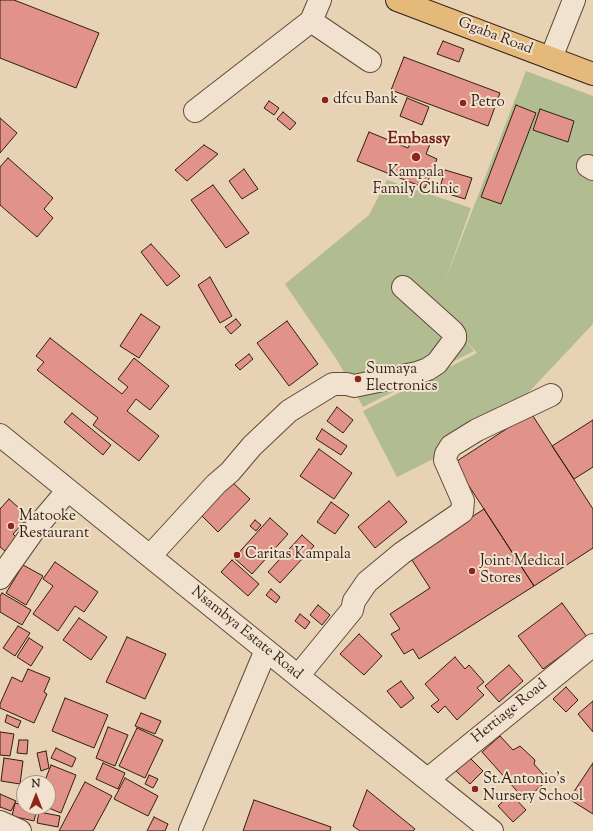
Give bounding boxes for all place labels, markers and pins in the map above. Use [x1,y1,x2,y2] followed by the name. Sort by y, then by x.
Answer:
[333,91,398,109] place label: dfcu Bank
[471,94,505,112] place label: Petro
[320,95,330,105] marker: dfcu Bank
[458,98,468,108] marker: Petro
[410,151,422,163] marker: Kampala Family Clinic
[373,164,459,199] place label: Kampala Family Clinic
[366,361,437,396] place label: Sumaya Electronics
[353,374,363,384] marker: Sumaya Electronics
[19,508,89,543] place label: Matooke Restaurant
[6,521,16,531] marker: Matooke Restaurant
[245,546,351,564] place label: Caritas Kampala
[232,550,242,560] marker: Caritas Kampala
[480,553,565,588] place label: Joint Medical Stores
[467,566,477,576] marker: Joint Medical Stores
[483,771,583,806] place label: St.Antonio's Nursery School
[470,784,480,794] marker: St.Antonio's Nursery School

